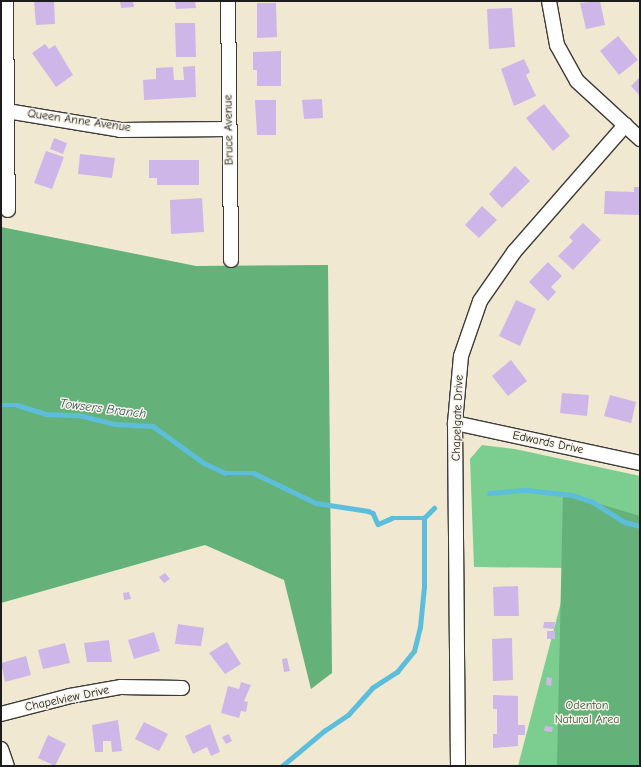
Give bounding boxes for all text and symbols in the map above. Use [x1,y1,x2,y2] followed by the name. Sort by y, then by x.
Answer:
[221,95,237,165] street label: Bruce Avenue
[26,107,132,135] street label: Queen Anne Avenue
[449,375,467,461] street label: Chapelgate Drive
[59,396,147,422] water label: Towsers Branch
[511,428,585,458] street label: Edwards Drive
[24,683,110,715] street label: Chapelview Drive
[555,699,619,727] park label: Odenton Natural Area

